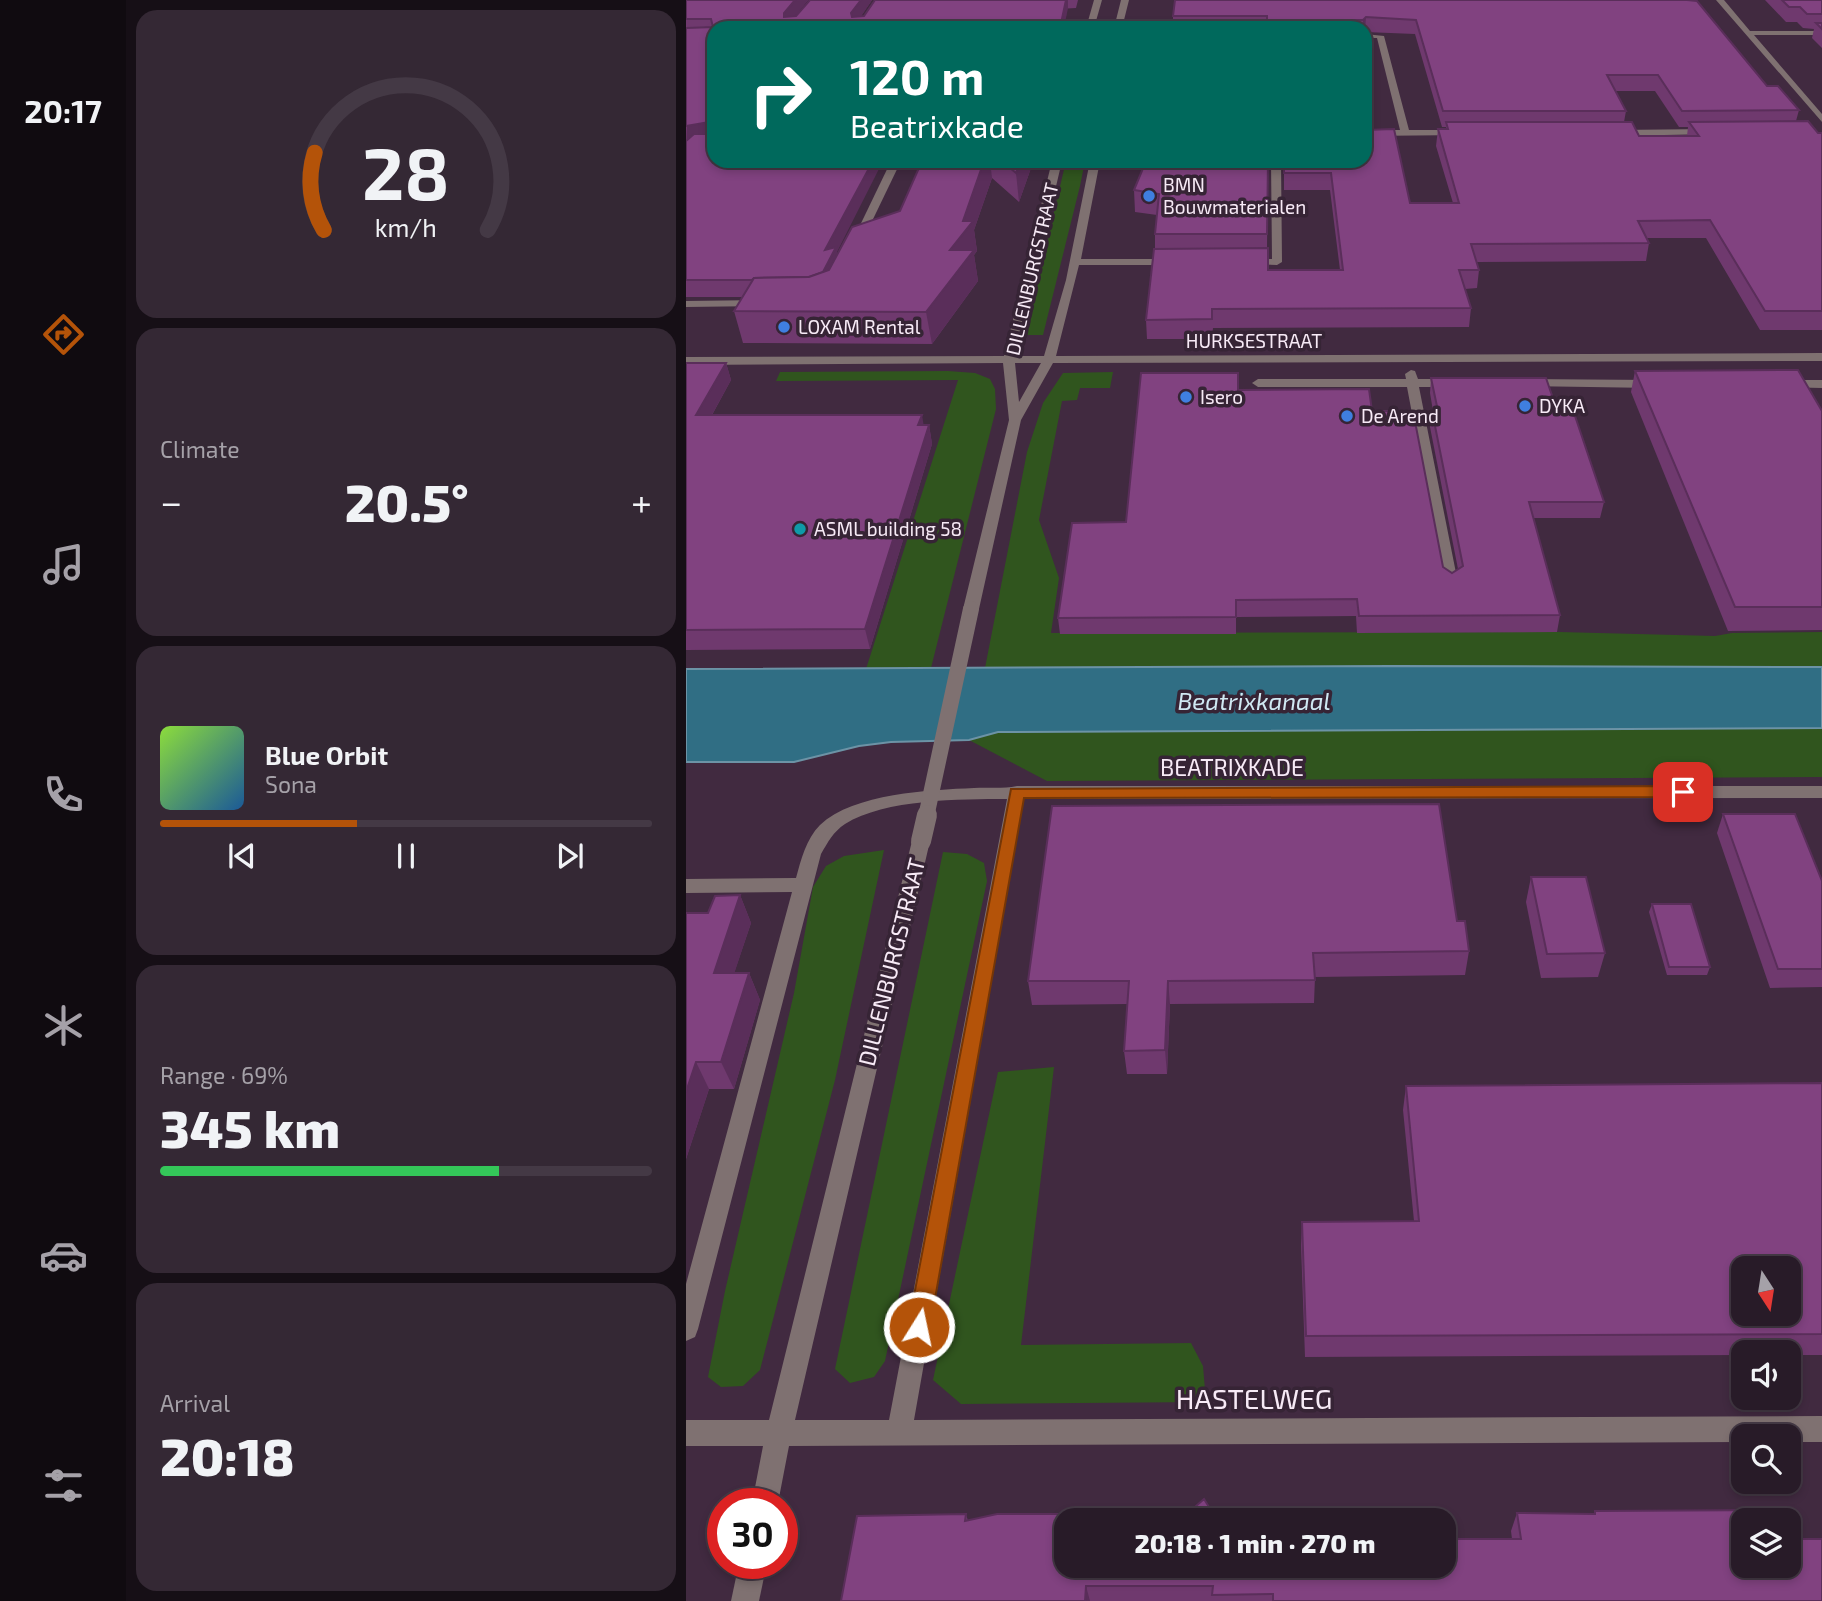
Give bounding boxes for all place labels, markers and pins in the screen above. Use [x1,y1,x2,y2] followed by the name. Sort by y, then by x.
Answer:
[1163,173,1306,218] place label: BMN Bouwmaterialen
[1141,188,1157,204] marker: BMN Bouwmaterialen
[798,315,921,338] place label: LOXAM Rental
[776,319,792,335] marker: LOXAM Rental
[1200,385,1243,408] place label: Isero
[1178,389,1194,405] marker: Isero
[1539,394,1585,417] place label: DYKA
[1517,398,1533,414] marker: DYKA
[1361,404,1439,427] place label: De Arend
[1339,408,1355,424] marker: De Arend
[814,517,962,540] place label: ASML building 58
[792,521,808,537] marker: ASML building 58
[1653,762,1713,822] pin

